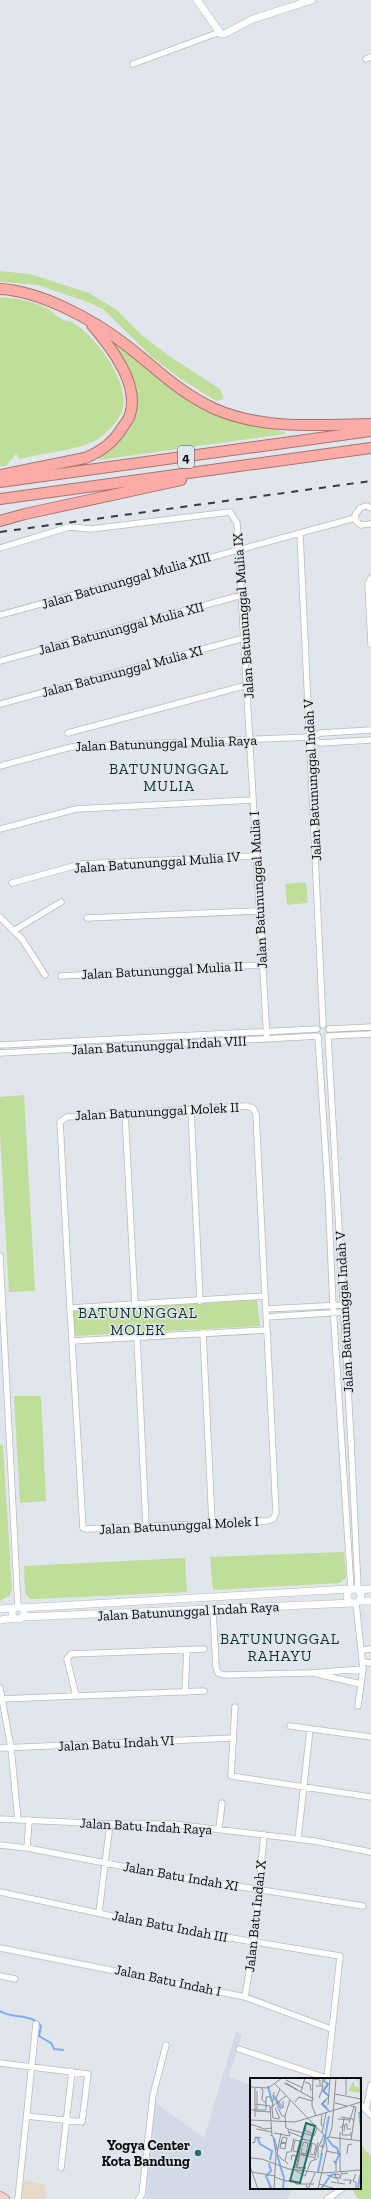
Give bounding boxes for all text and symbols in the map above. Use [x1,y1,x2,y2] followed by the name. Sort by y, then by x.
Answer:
[178,446,194,468] road number: 4
[229,532,258,700] street label: Jalan Batununggal Mulia IX
[40,548,213,613] street label: Jalan Batununggal Mulia XIII
[36,598,206,659] street label: Jalan Batununggal Mulia XII
[40,642,205,701] street label: Jalan Batununggal Mulia XI
[300,698,325,861] street label: Jalan Batununggal Indah V
[75,732,258,755] street label: Jalan Batununggal Mulia Raya
[109,760,229,795] district label: BATUNUNGGAL MULIA
[246,811,271,969] street label: Jalan Batununggal Mulia I
[73,848,242,877] street label: Jalan Batununggal Mulia IV
[81,958,243,983] street label: Jalan Batununggal Mulia II
[71,1032,247,1059] street label: Jalan Batununggal Indah VIII
[74,1099,240,1124] street label: Jalan Batununggal Molek II
[332,1230,357,1393] street label: Jalan Batununggal Indah V
[78,1304,198,1339] district label: BATUNUNGGAL MOLEK
[99,1513,259,1538] street label: Jalan Batununggal Molek I
[96,1598,280,1625] street label: Jalan Batununggal Indah Raya
[220,1630,340,1665] district label: BATUNUNGGAL RAHAYU
[57,1732,175,1755] street label: Jalan Batu Indah VI
[79,1815,213,1838] street label: Jalan Batu Indah Raya
[122,1858,240,1895] street label: Jalan Batu Indah XI
[241,1859,270,1973] street label: Jalan Batu Indah X
[111,1907,229,1946] street label: Jalan Batu Indah III
[113,1961,223,2000] street label: Jalan Batu Indah I
[250,2078,361,2189] inset map
[102,2137,190,2170] place label: Yogya Center Kota Bandung
[193,2148,203,2158] marker: Yogya Center Kota Bandung

